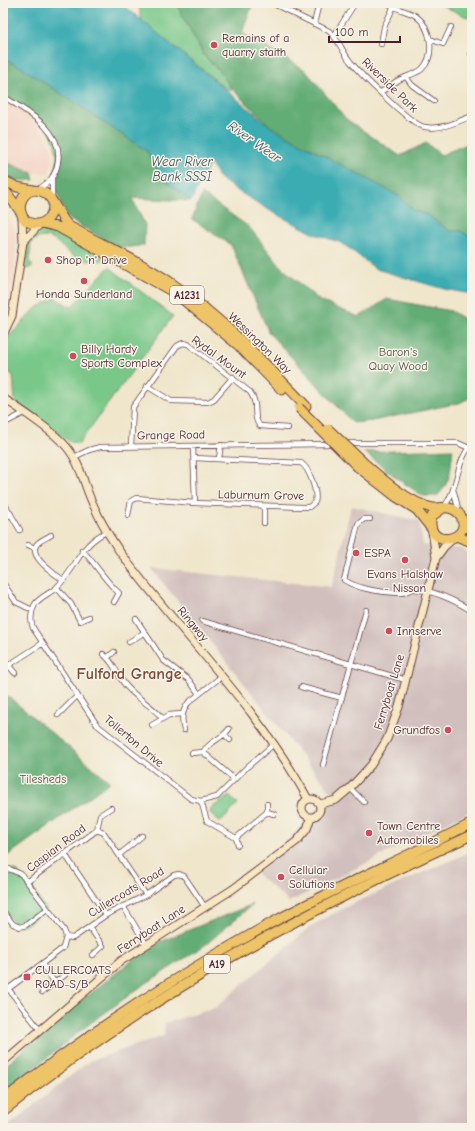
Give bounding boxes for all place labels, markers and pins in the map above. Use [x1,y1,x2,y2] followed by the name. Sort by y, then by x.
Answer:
[222,31,289,59] place label: Remains of a quarry staith
[209,40,219,50] marker: Remains of a quarry staith
[56,253,127,267] place label: Shop 'n' Drive
[43,255,53,265] marker: Shop 'n' Drive
[79,276,89,286] marker: Honda Sunderland
[36,287,132,301] place label: Honda Sunderland
[81,342,162,370] place label: Billy Hardy Sports Complex
[68,351,78,361] marker: Billy Hardy Sports Complex
[364,546,391,560] place label: ESPA
[351,548,361,558] marker: ESPA
[400,555,410,565] marker: Evans Halshaw - Nissan
[367,567,444,595] place label: Evans Halshaw - Nissan
[397,624,442,638] place label: Innserve
[384,626,394,636] marker: Innserve
[393,723,440,737] place label: Grundfos
[443,725,453,735] marker: Grundfos
[377,819,440,847] place label: Town Centre Automobiles
[364,828,374,838] marker: Town Centre Automobiles
[289,863,335,891] place label: Cellular Solutions
[276,872,286,882] marker: Cellular Solutions
[35,963,111,991] place label: CULLERCOATS ROAD-S/B
[22,972,32,982] marker: CULLERCOATS ROAD-S/B

